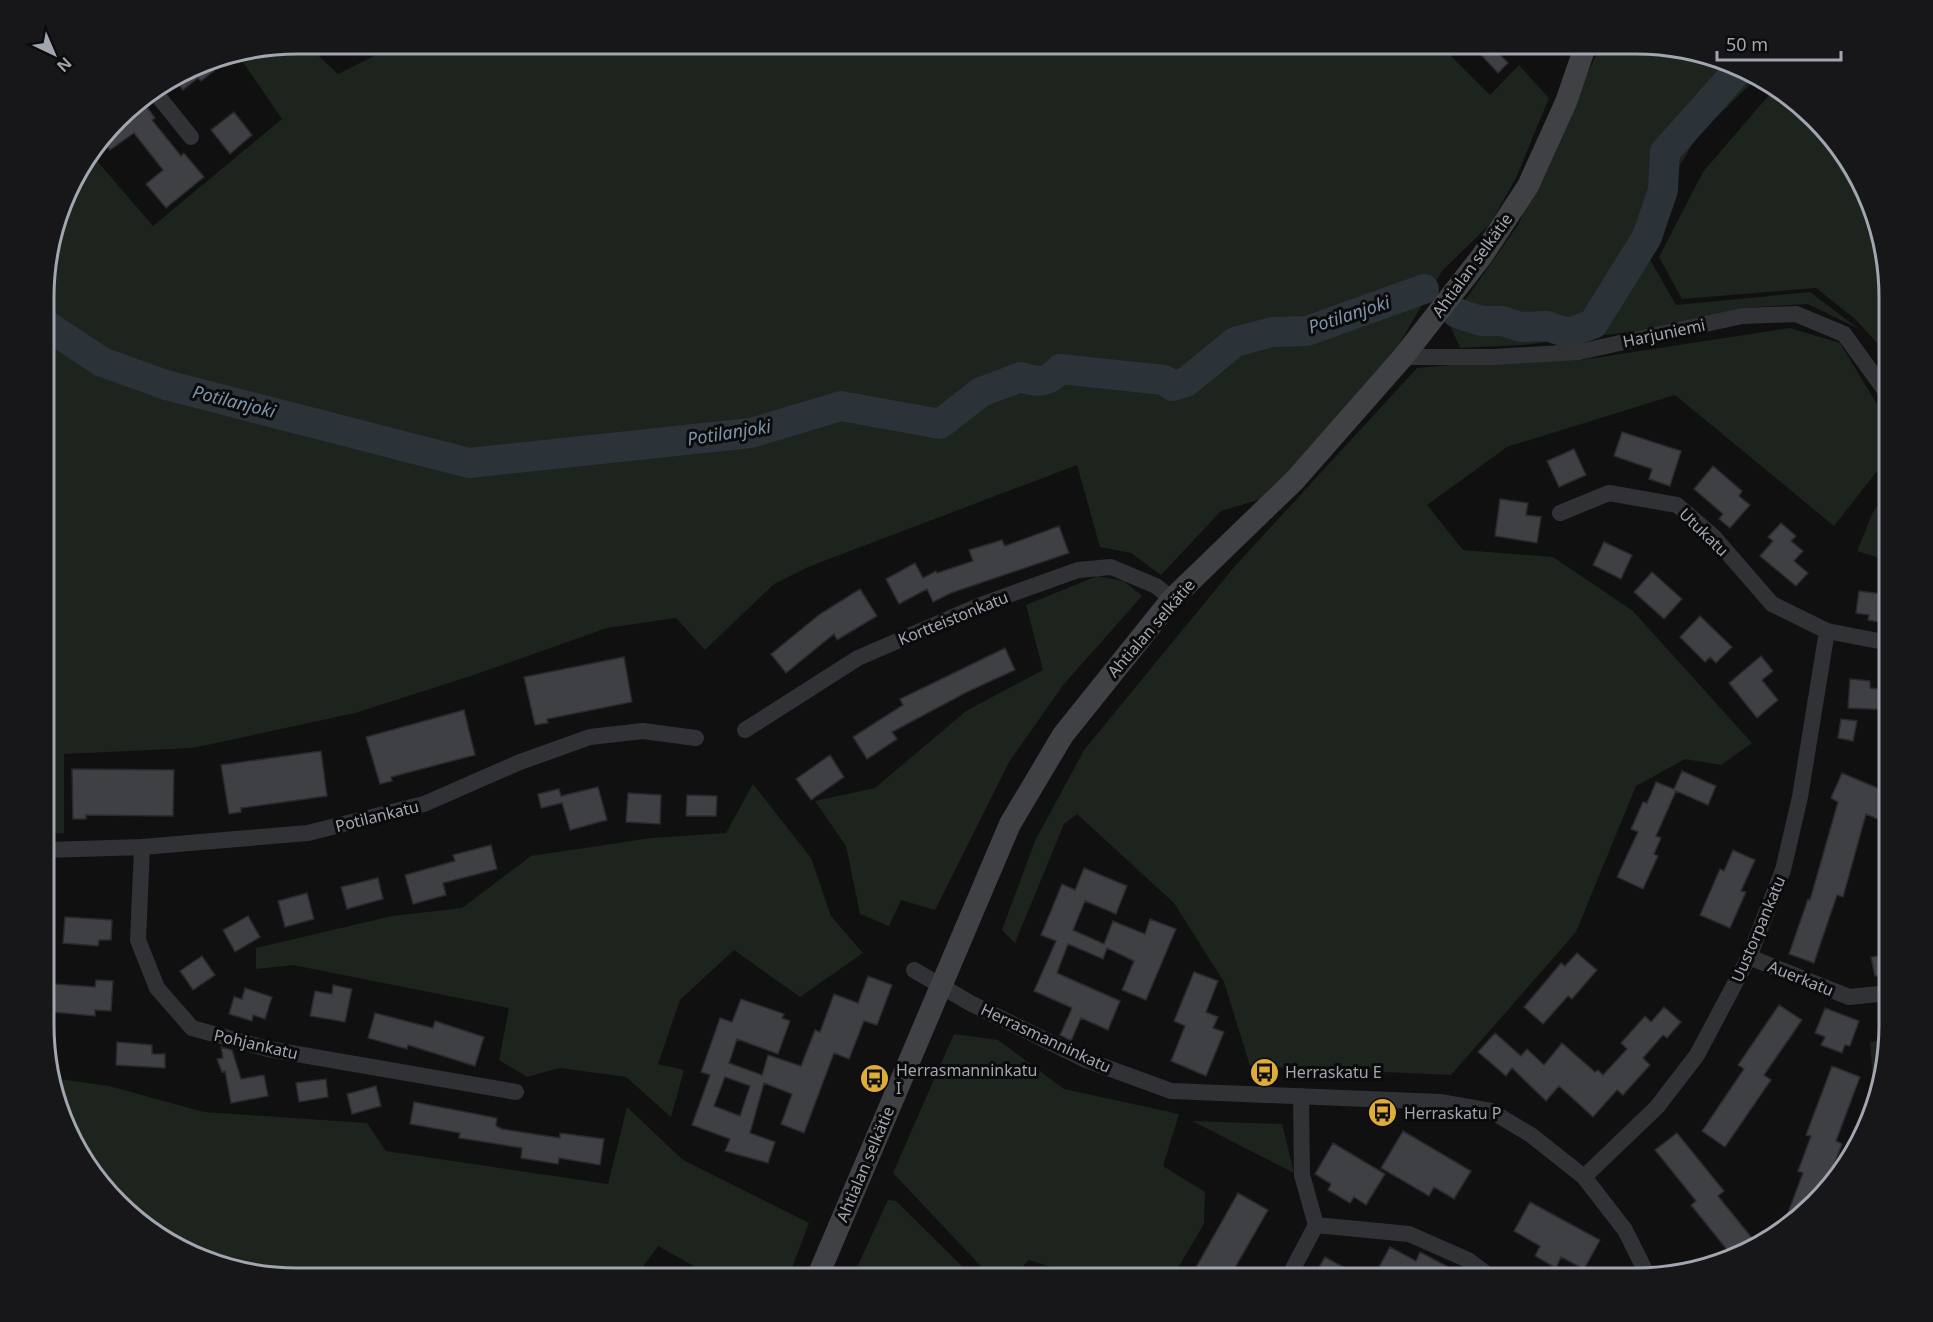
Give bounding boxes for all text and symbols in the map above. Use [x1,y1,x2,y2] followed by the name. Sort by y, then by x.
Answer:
[24,24,84,84] north arrow
[1717,24,1842,62] scale bar
[1726,32,1768,56] text: 50 m
[52,52,77,77] text: N
[1427,209,1517,321] street label: Ahtialan selkätie
[1305,289,1393,339] water label: Potilanjoki
[1621,314,1707,352] street label: Harjuniemi
[190,379,279,423] water label: Potilanjoki
[685,413,773,450] water label: Potilanjoki
[1675,503,1733,561] street label: Utukatu
[1102,574,1200,682] street label: Ahtialan selkätie
[895,586,1011,650] street label: Kortteistonkatu
[333,795,421,837] street label: Potilankatu
[1726,873,1790,985] street label: Uustorpankatu
[1765,955,1837,1001] street label: Auerkatu
[977,998,1115,1078] street label: Herrasmanninkatu
[212,1024,300,1064] street label: Pohjankatu
[1248,1056,1280,1088] bus stop icon: Herraskatu E
[896,1059,1037,1099] place label: Herrasmanninkatu I
[1285,1061,1382,1083] place label: Herraskatu E
[859,1063,891,1095] bus stop icon: Herrasmanninkatu I
[1367,1097,1399,1129] bus stop icon: Herraskatu P
[1404,1102,1501,1124] place label: Herraskatu P
[831,1103,899,1225] street label: Ahtialan selkätie

